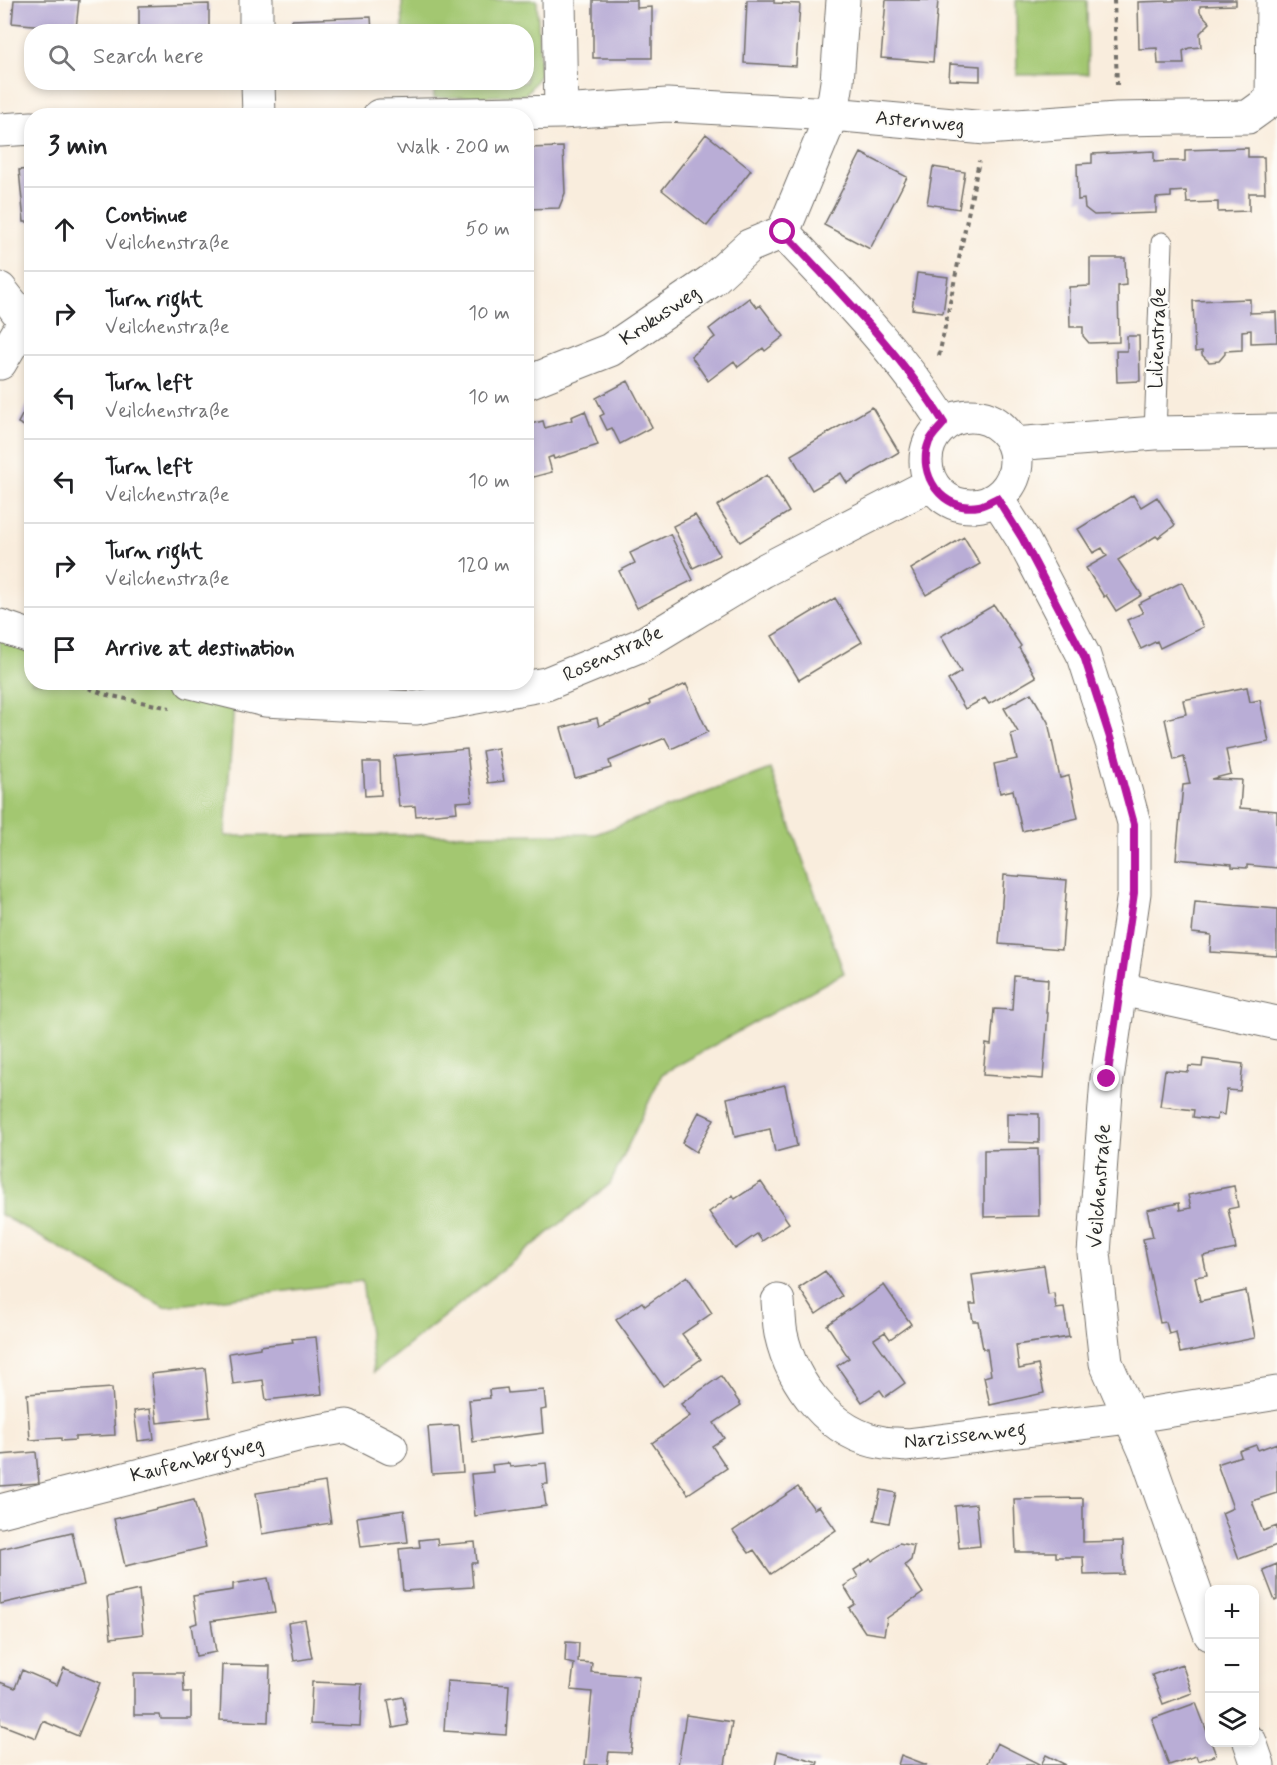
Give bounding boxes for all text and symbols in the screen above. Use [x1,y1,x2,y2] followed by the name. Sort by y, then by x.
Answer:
[24,24,534,90] search box
[45,41,78,74] icon: search
[93,43,204,71] text: Search here
[874,105,966,139] street label: Asternweg
[48,130,108,164] text: 3 min
[397,134,510,161] text: Walk · 200 m
[105,202,187,230] text: Continue
[48,213,81,246] icon: ahead
[465,216,510,243] text: 50 m
[769,218,795,244] route start
[105,230,230,257] text: Veilchenstraße
[615,279,705,353] street label: Krokusweg
[105,286,203,314] text: Turn right
[1143,287,1173,389] street label: Lilienstraße
[48,297,81,330] icon: right
[468,300,510,327] text: 10 m
[105,314,230,341] text: Veilchenstraße
[105,370,193,398] text: Turn left
[48,381,81,414] icon: left
[468,384,510,411] text: 10 m
[105,398,230,425] text: Veilchenstraße
[105,454,193,482] text: Turn left
[48,465,81,498] icon: left
[468,468,510,495] text: 10 m
[105,482,230,509] text: Veilchenstraße
[105,538,203,566] text: Turn right
[48,549,81,582] icon: right
[457,552,510,579] text: 120 m
[105,566,230,593] text: Veilchenstraße
[559,619,667,689] street label: Rosenstraße
[48,633,81,666] icon: arrive
[105,635,295,663] text: Arrive at destination
[1093,1065,1119,1091] route end
[1082,1123,1118,1249] street label: Veilchenstraße
[903,1416,1028,1458] street label: Narzissenweg
[128,1430,267,1492] street label: Kaufenbergweg
[1205,1585,1259,1747] map controls
[1205,1585,1259,1639] button: +
[1205,1639,1259,1693] button: −
[1205,1693,1259,1747] button: layers

